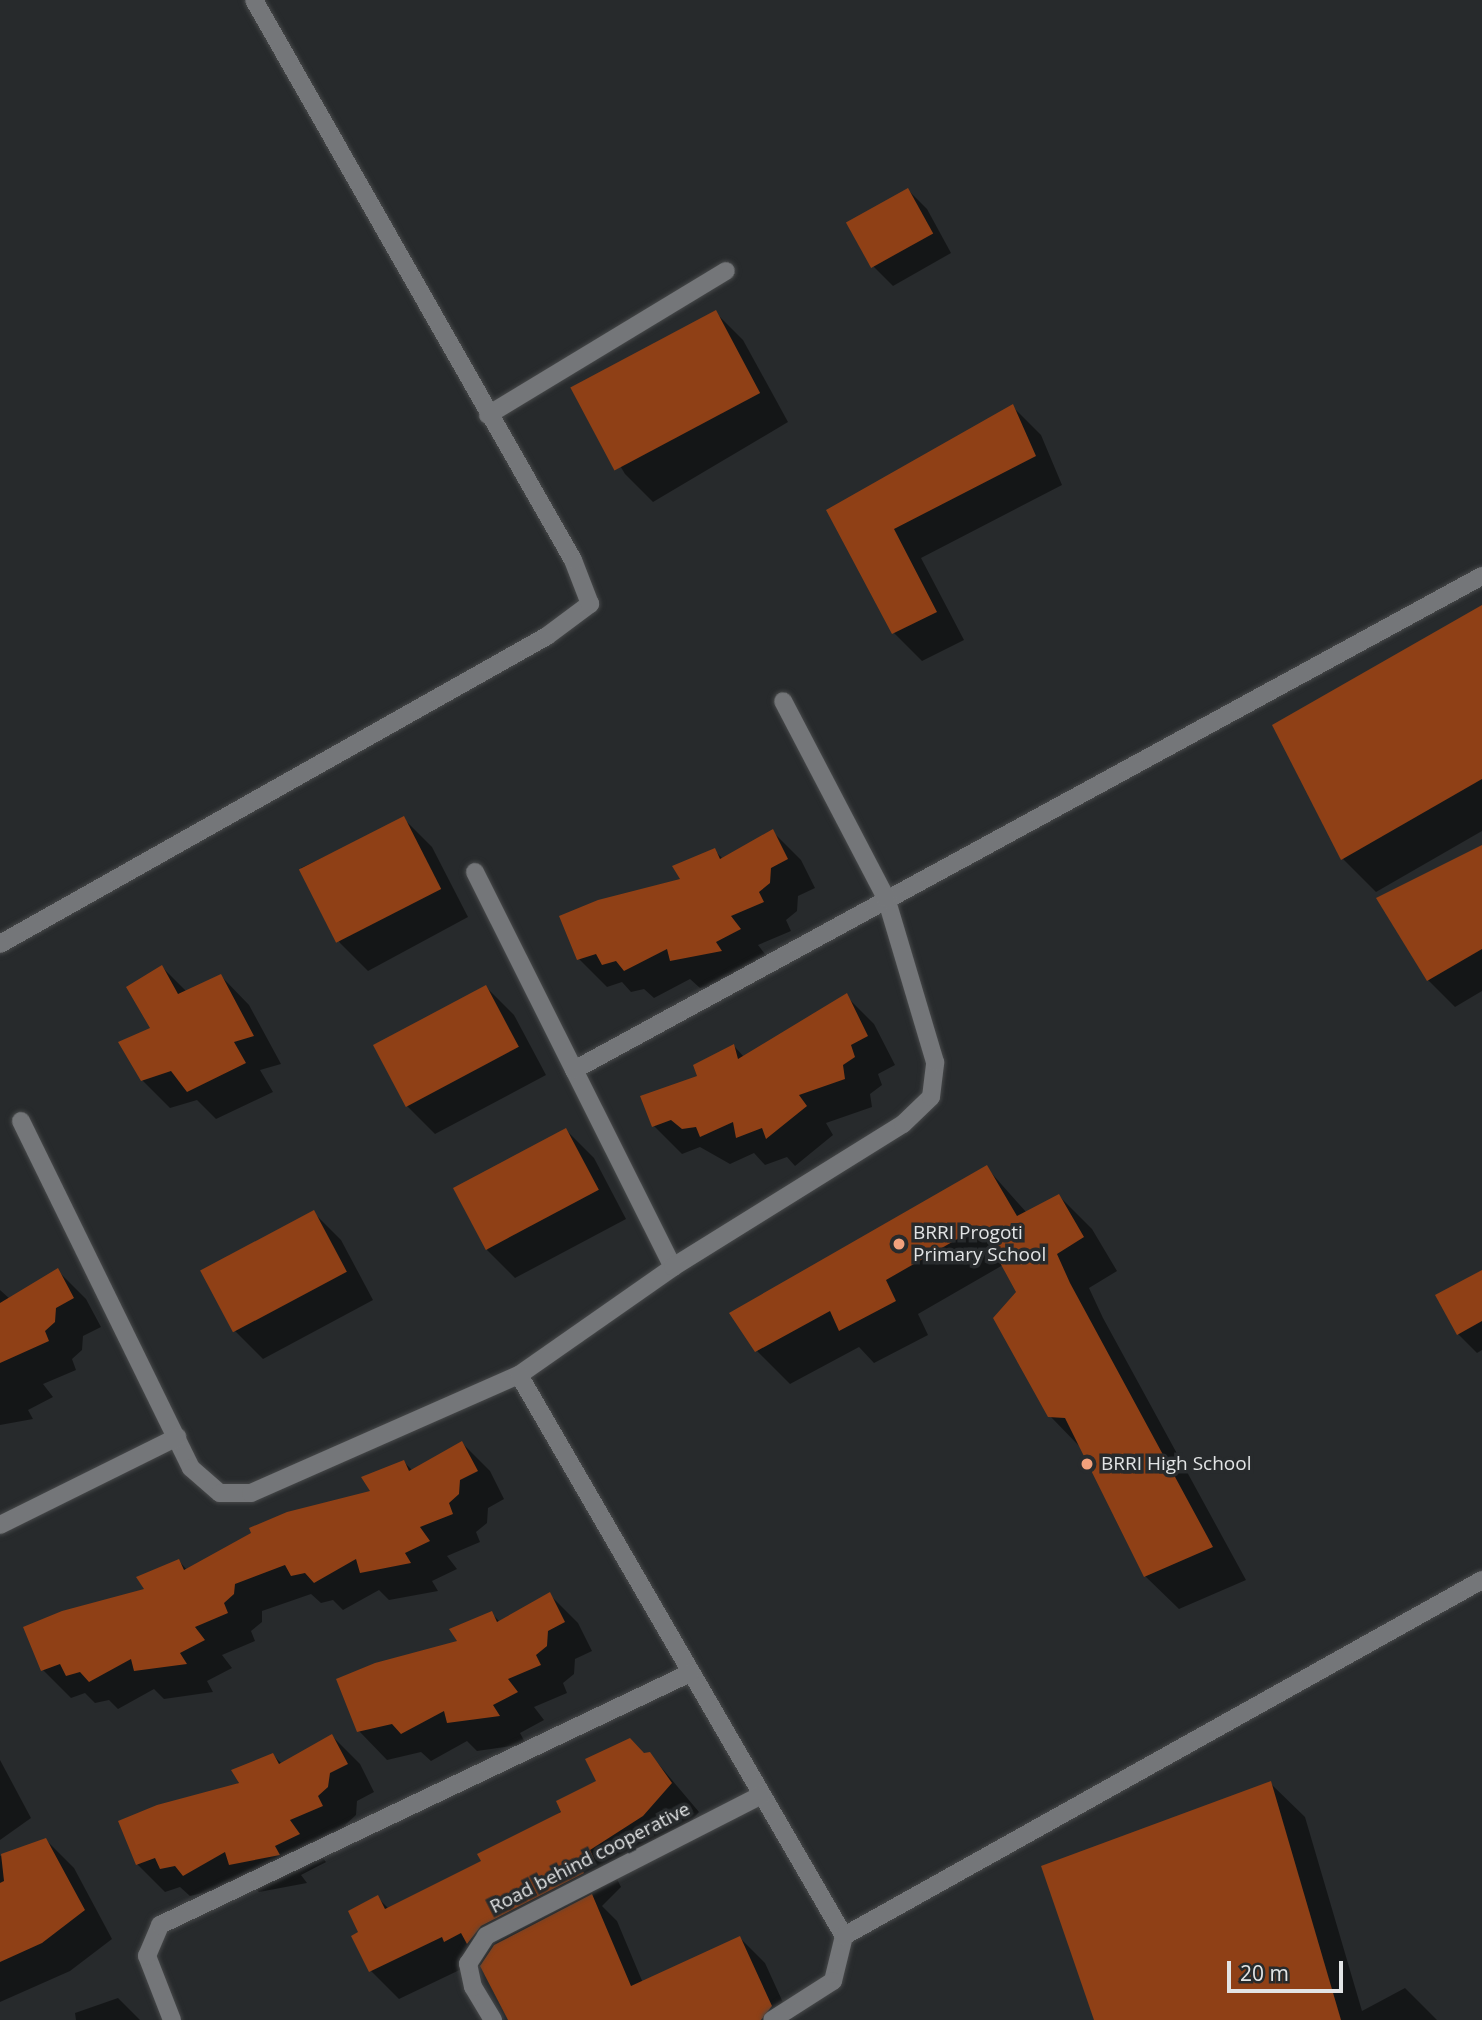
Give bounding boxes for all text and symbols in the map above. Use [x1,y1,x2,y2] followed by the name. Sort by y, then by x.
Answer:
[913,1222,1046,1266] place label: BRRI Progoti Primary School
[891,1236,907,1252] marker: BRRI Progoti Primary School
[1101,1453,1252,1475] place label: BRRI High School
[1079,1456,1095,1472] marker: BRRI High School
[486,1798,694,1918] street label: Road behind cooperative
[1230,1946,1346,1990] scale bar
[1240,1959,1289,1987] text: 20 m

